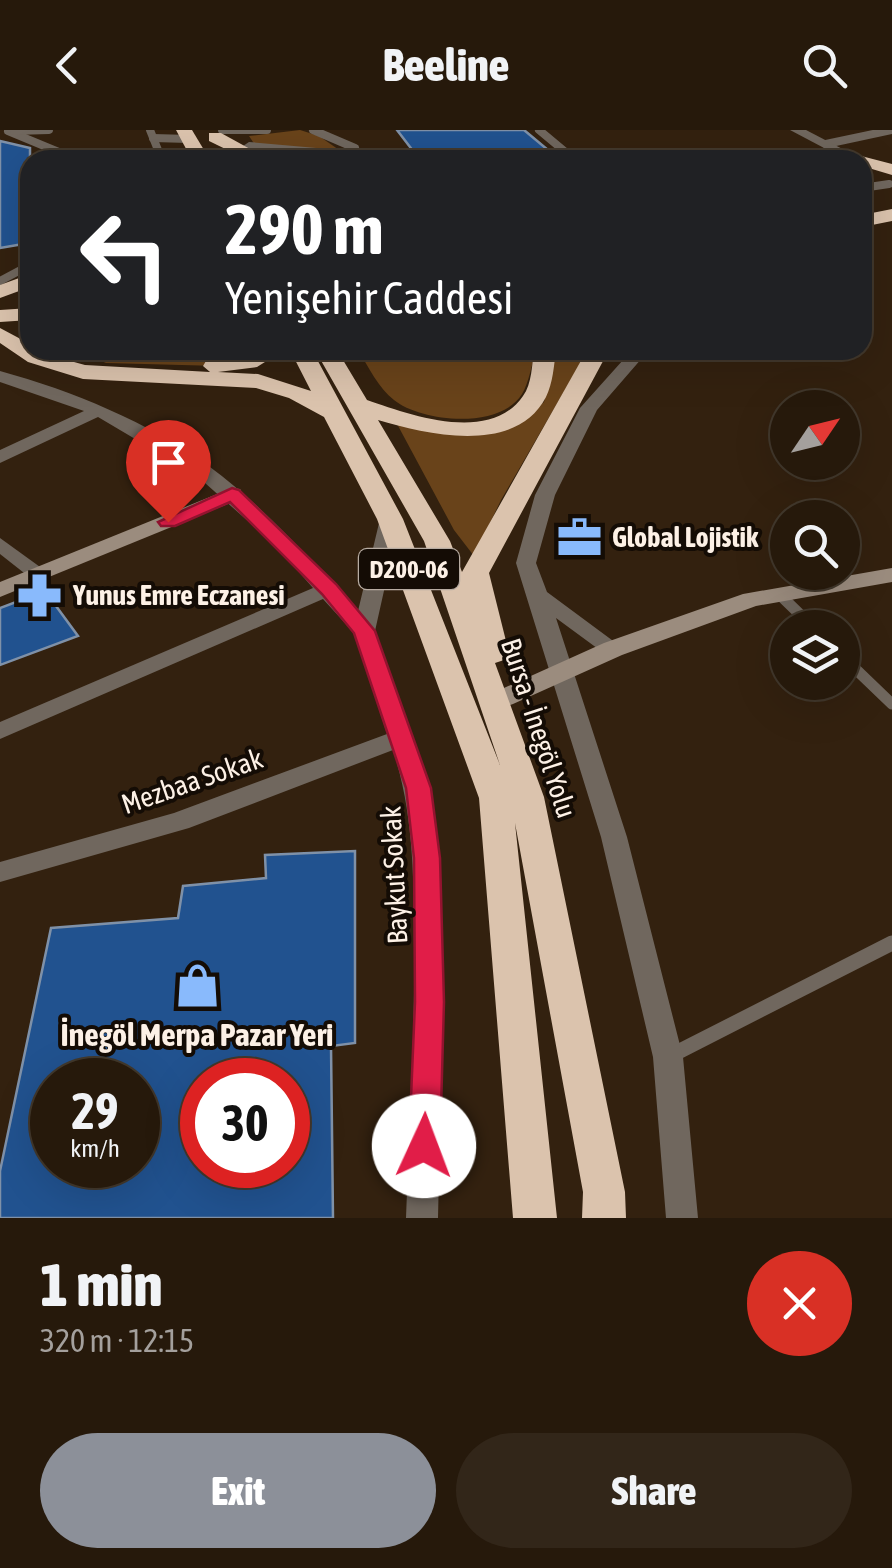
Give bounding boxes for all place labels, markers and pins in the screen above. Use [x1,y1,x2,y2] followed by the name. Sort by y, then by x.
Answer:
[126,420,211,523] pin
[555,513,603,561] office icon: Global Lojistik
[612,521,759,553] place label: Global Lojistik
[16,571,64,619] pharmacy icon: Yunus Emre Eczanesi
[72,579,285,611] place label: Yunus Emre Eczanesi
[173,962,221,1010] shop icon: İnegöl Merpa Pazar Yeri
[61,1016,333,1053] place label: İnegöl Merpa Pazar Yeri

